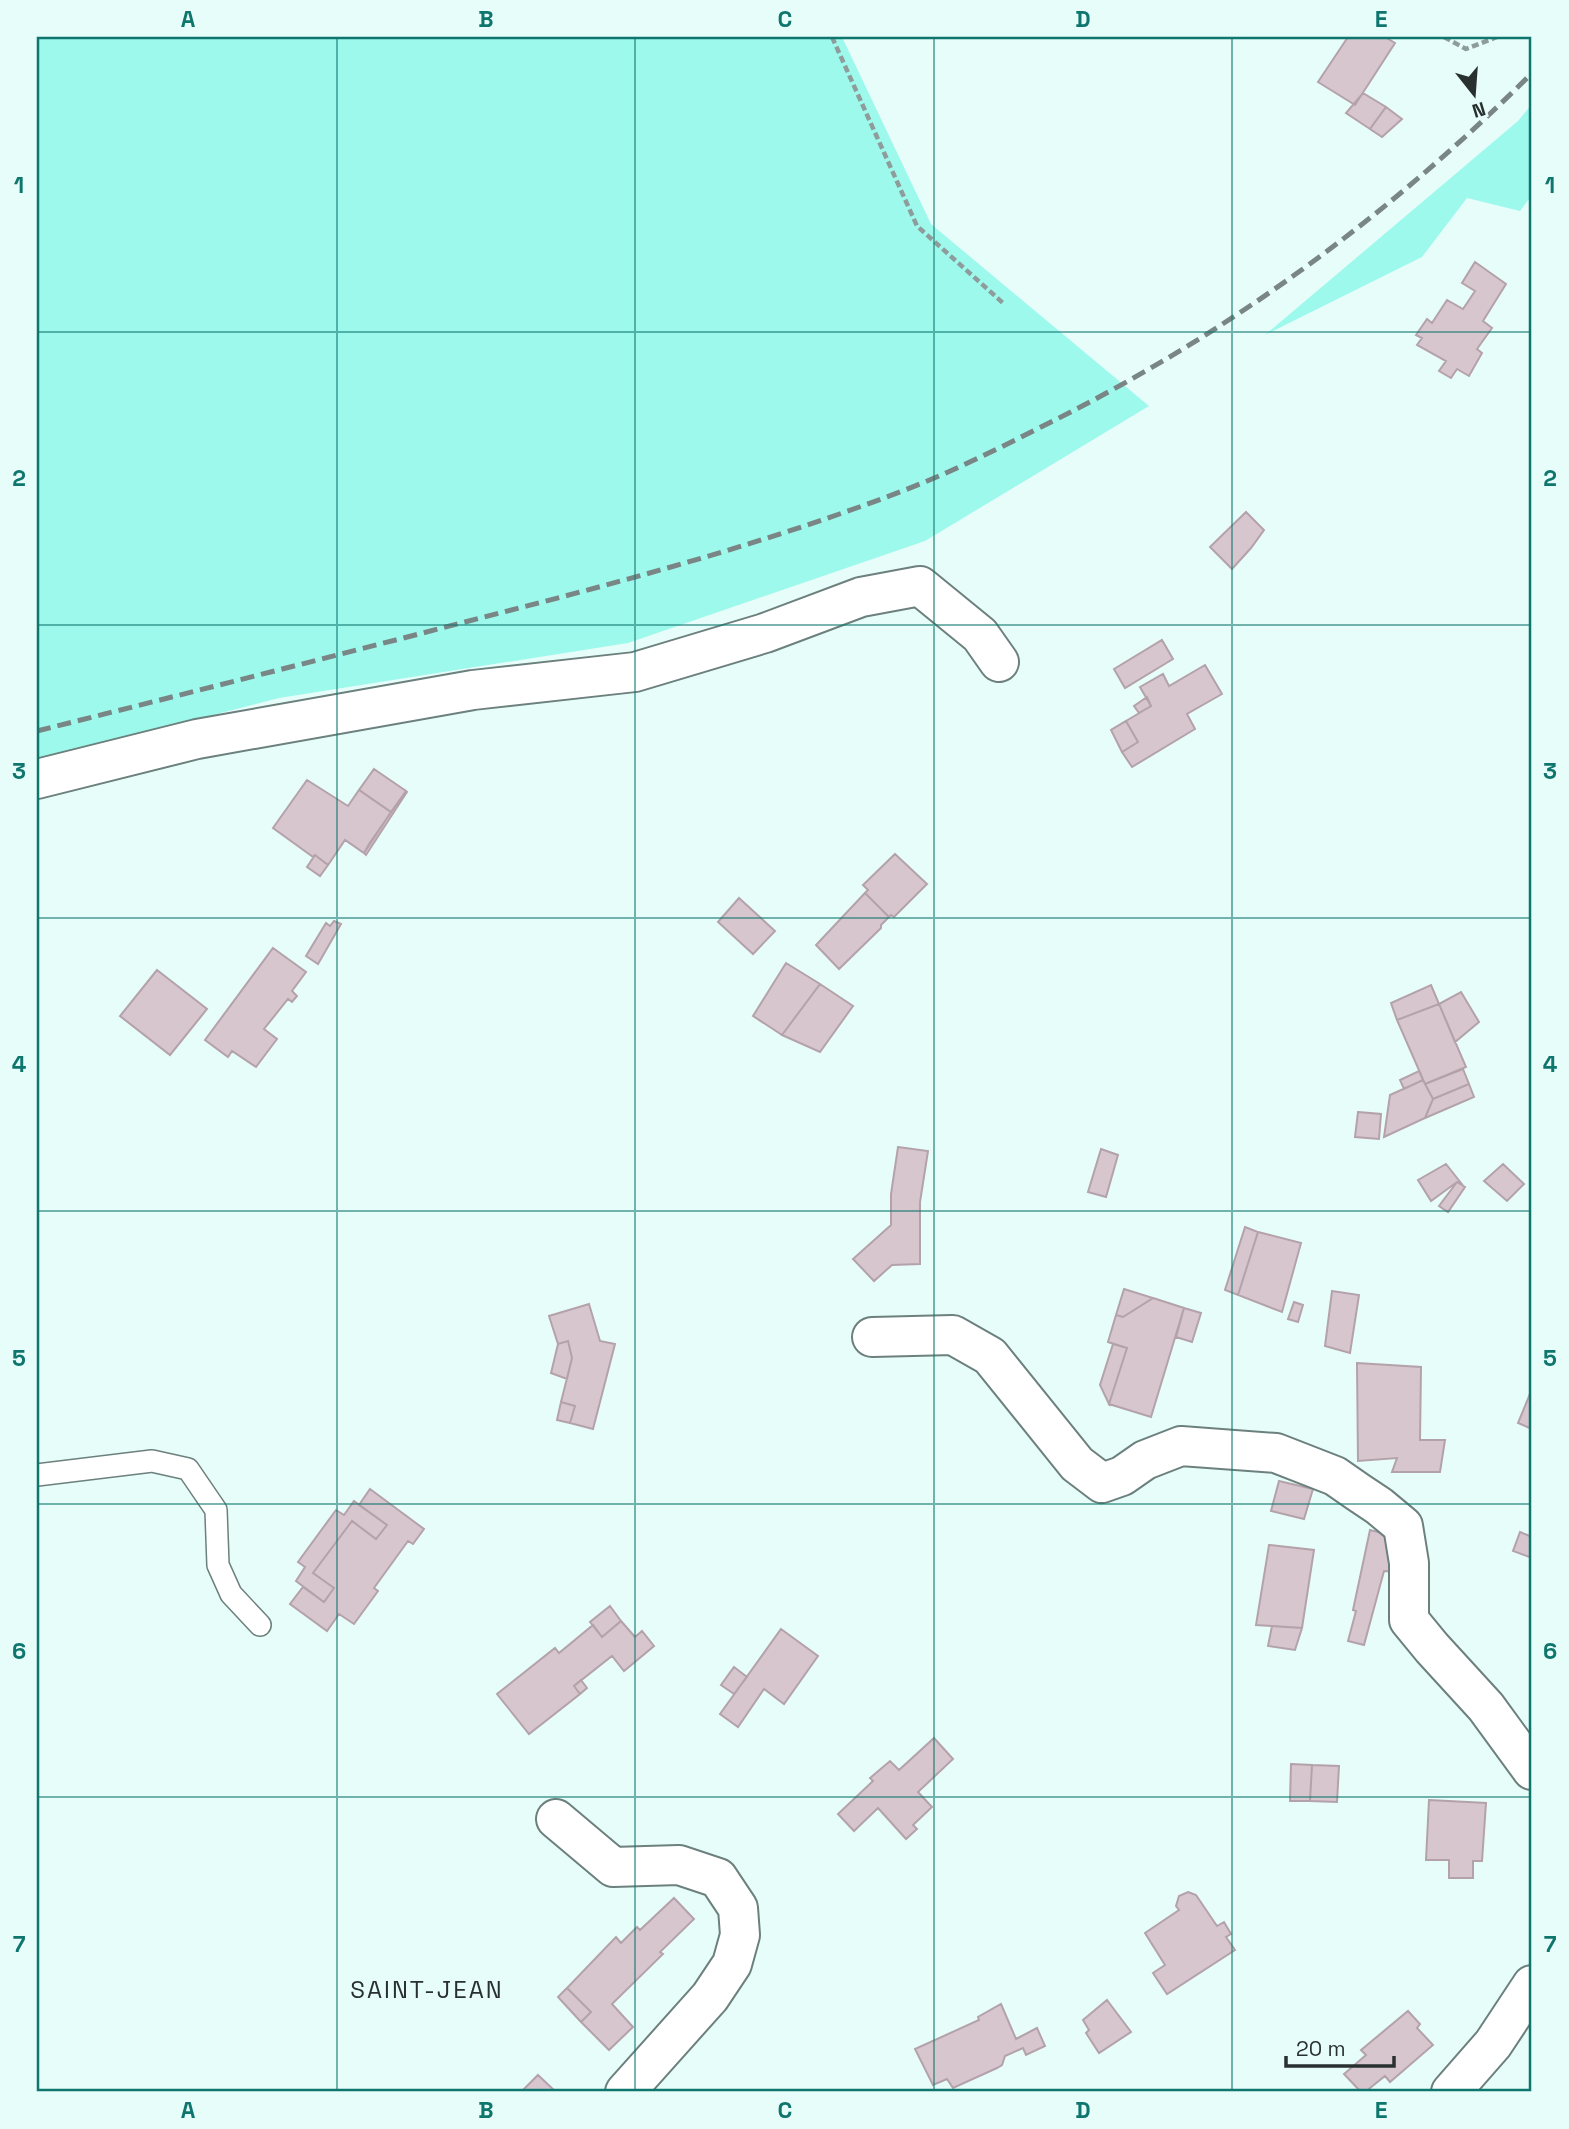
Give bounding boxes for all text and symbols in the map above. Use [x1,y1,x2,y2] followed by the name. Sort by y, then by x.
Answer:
[181,4,196,34] text: A
[478,4,494,34] text: B
[778,4,792,34] text: C
[1075,4,1091,34] text: D
[1375,4,1387,34] text: E
[1440,60,1510,130] north arrow
[1469,96,1489,124] text: N
[14,170,24,200] text: 1
[1545,170,1555,200] text: 1
[12,463,26,493] text: 2
[1543,463,1557,493] text: 2
[12,756,26,786] text: 3
[1543,756,1557,786] text: 3
[12,1049,27,1079] text: 4
[1543,1049,1558,1079] text: 4
[12,1343,26,1373] text: 5
[1543,1343,1557,1373] text: 5
[12,1636,26,1666] text: 6
[1543,1636,1557,1666] text: 6
[13,1929,26,1959] text: 7
[1544,1929,1557,1959] text: 7
[350,1974,504,2005] district label: SAINT-JEAN
[1286,2024,1394,2068] scale bar
[1296,2035,1346,2062] text: 20 m
[181,2095,196,2125] text: A
[478,2095,494,2125] text: B
[778,2095,792,2125] text: C
[1075,2095,1091,2125] text: D
[1375,2095,1387,2125] text: E

